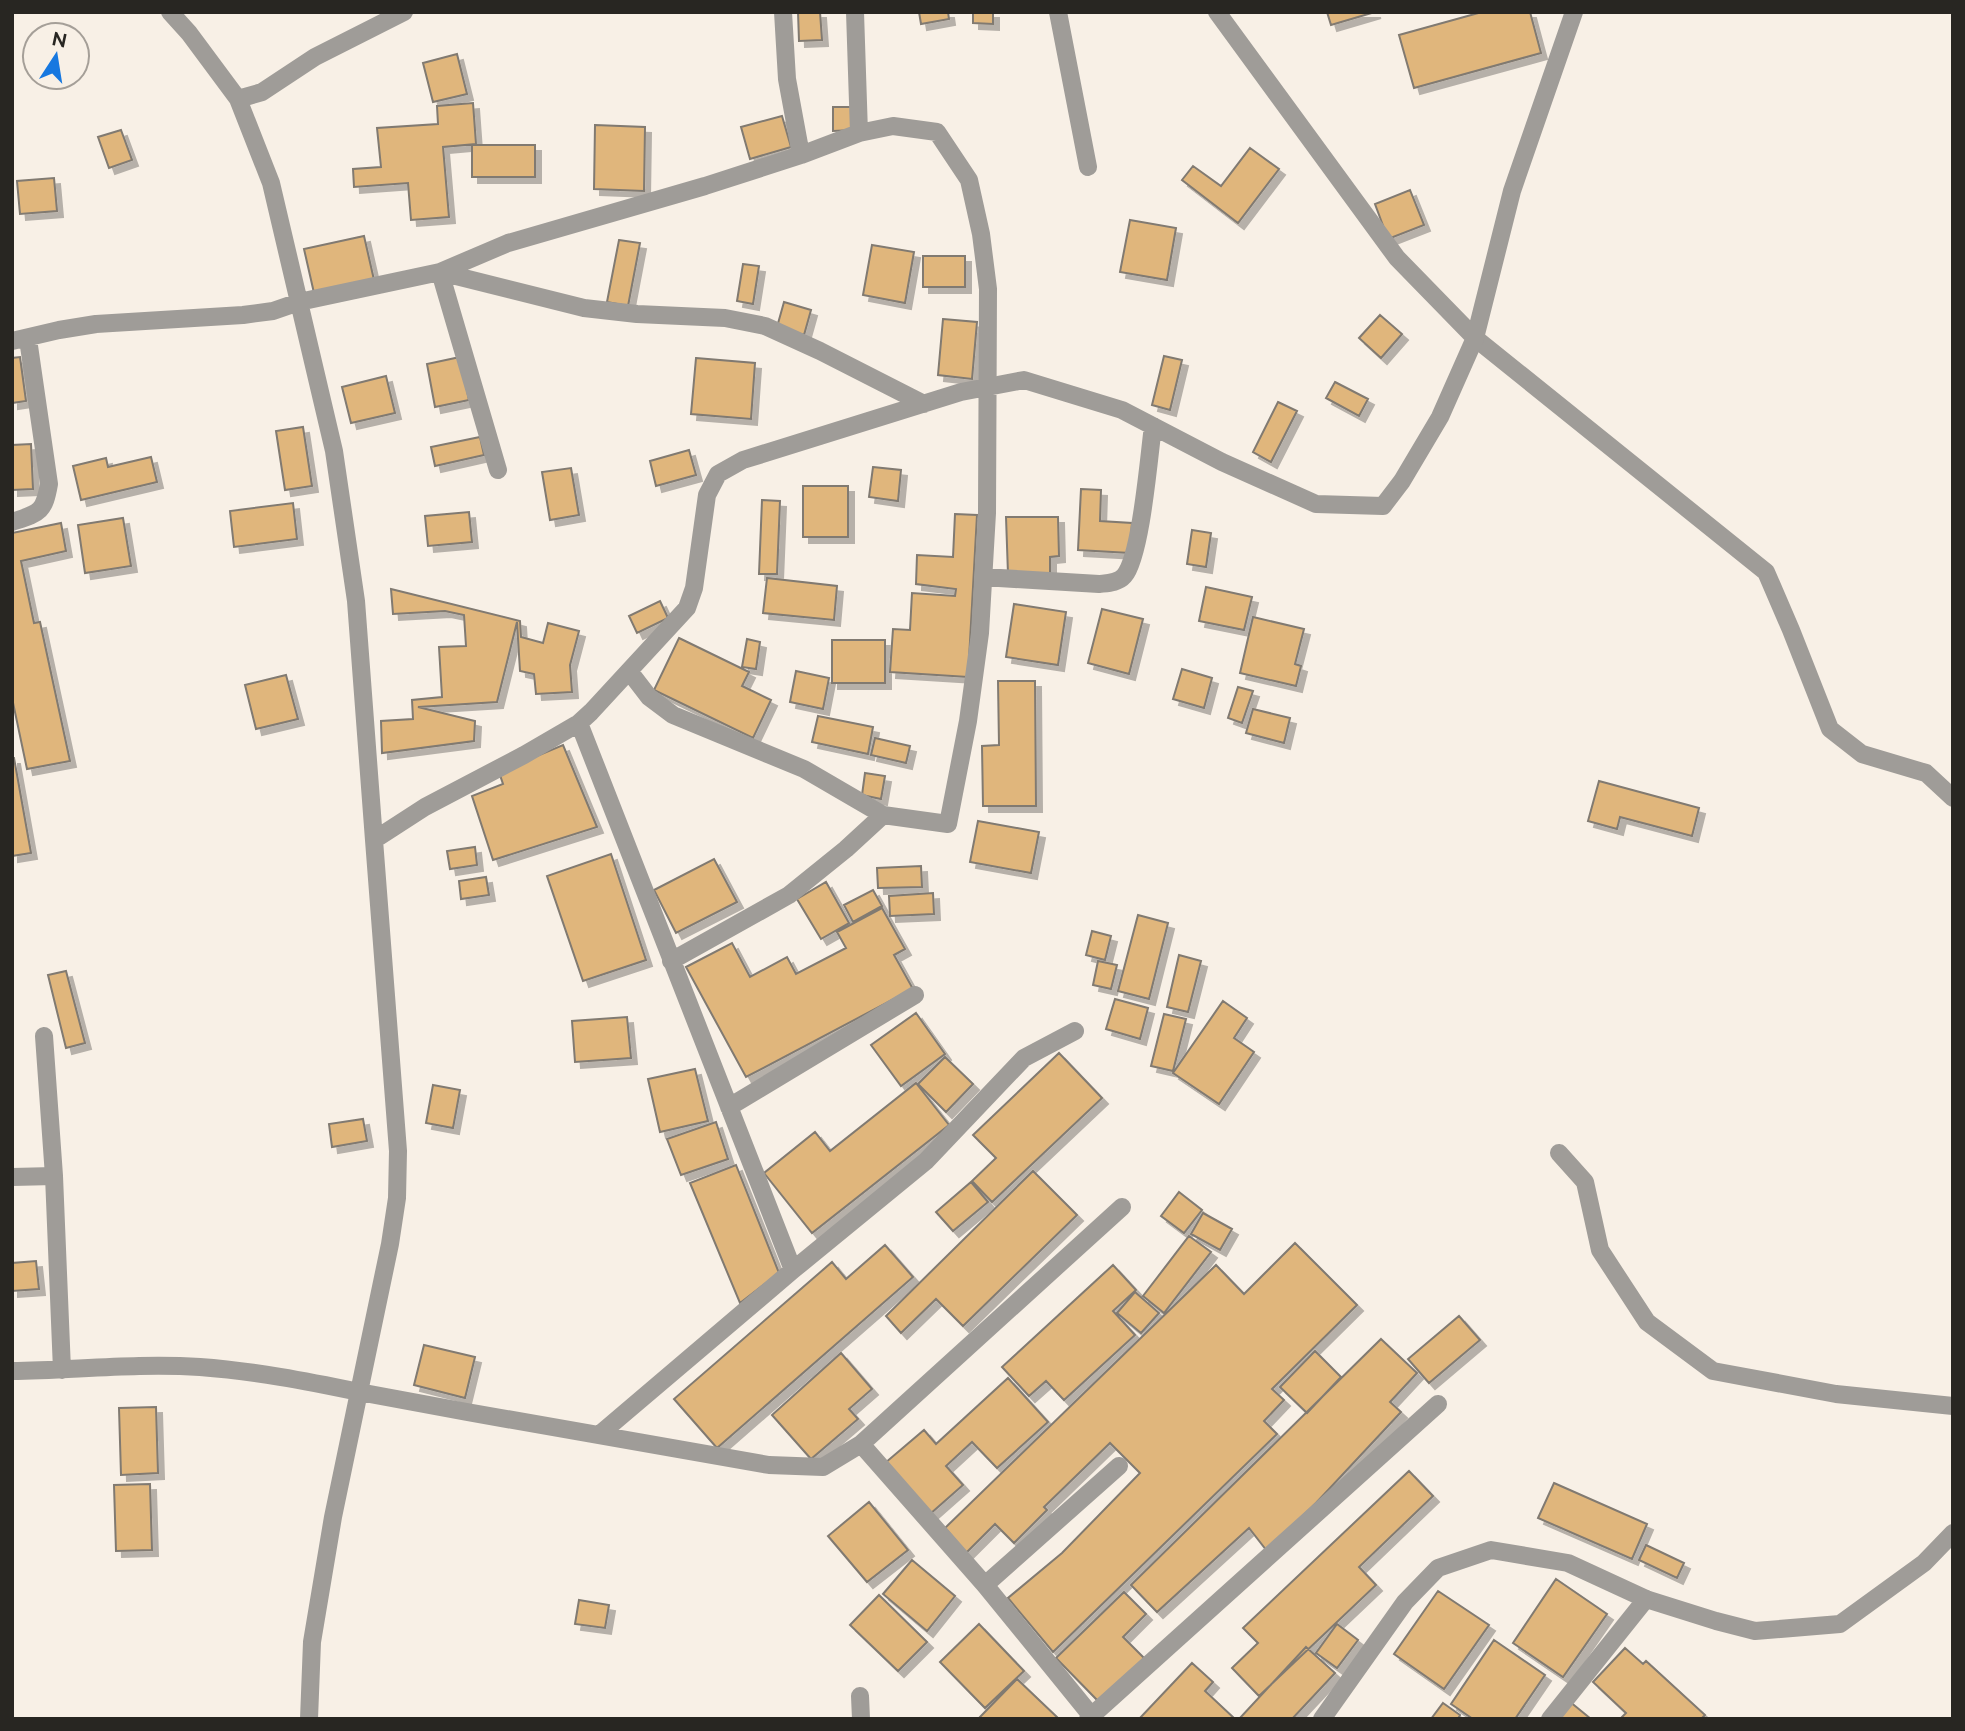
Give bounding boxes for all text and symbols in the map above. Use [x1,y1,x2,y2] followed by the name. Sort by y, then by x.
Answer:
[21,21,91,91] north arrow
[50,27,69,52] text: N

